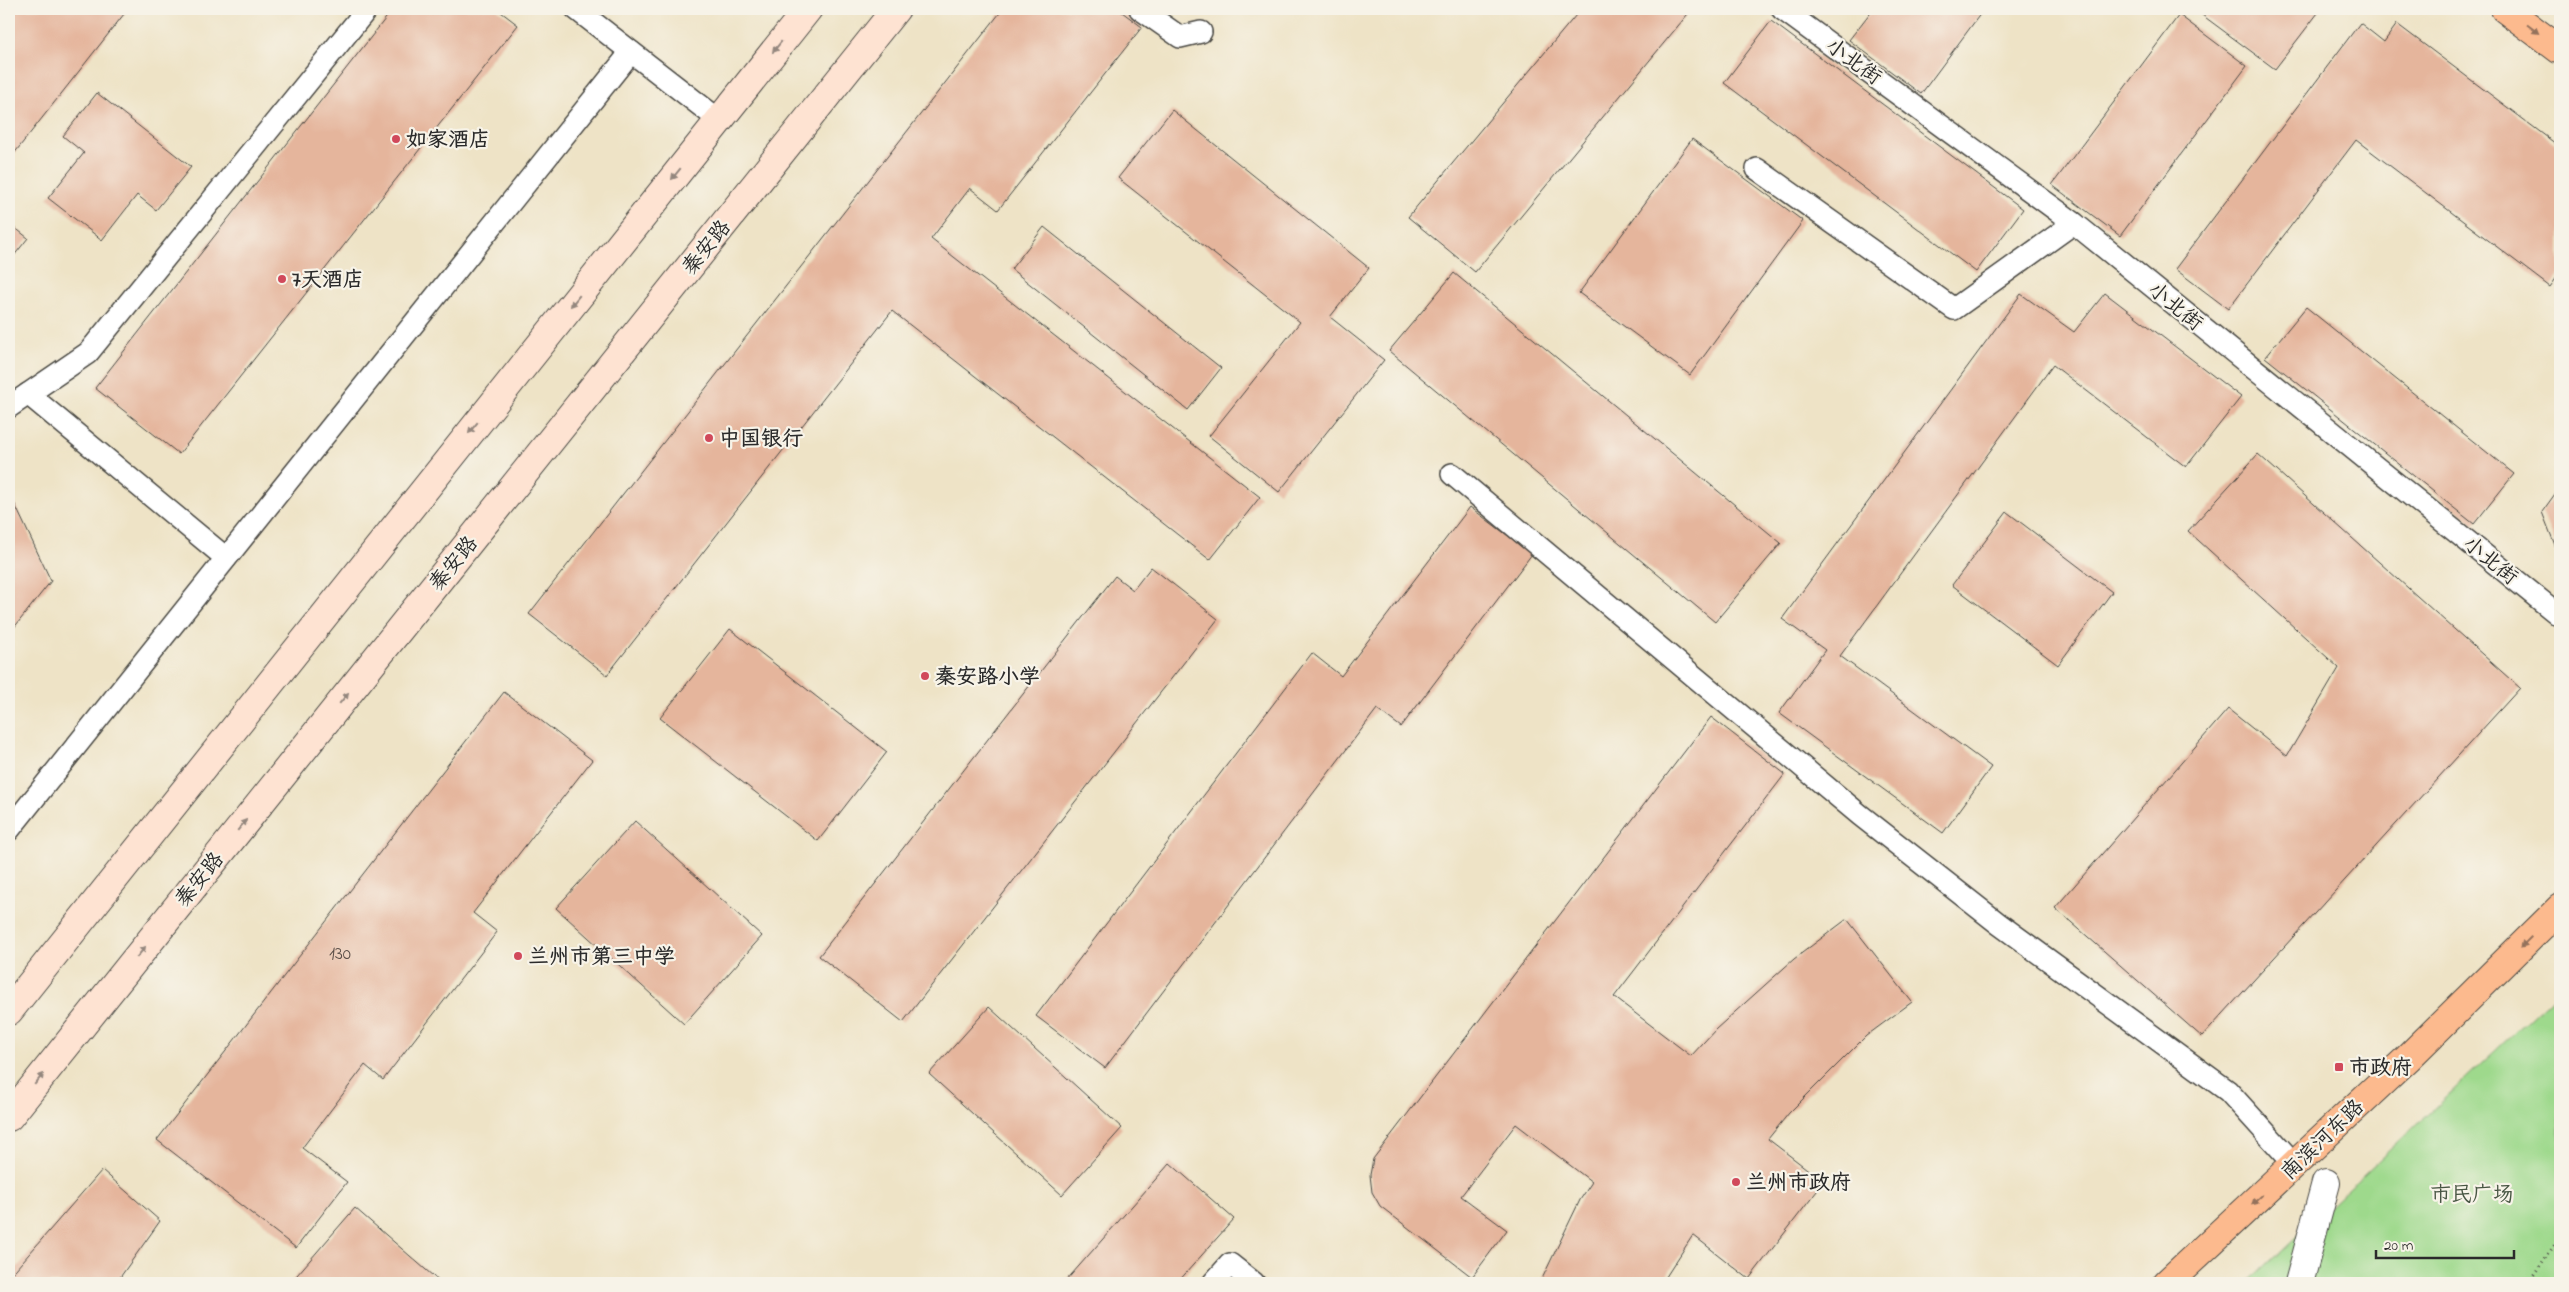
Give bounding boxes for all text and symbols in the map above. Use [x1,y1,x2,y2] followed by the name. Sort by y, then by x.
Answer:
[2526,24,2539,35] one-way arrow
[1819,32,1887,93] street label: 小北街
[772,40,783,53] one-way arrow
[406,126,490,156] place label: 如家酒店
[390,133,402,145] marker: 如家酒店
[670,167,681,180] one-way arrow
[676,214,739,282] street label: 秦安路
[292,266,364,296] place label: 7天酒店
[276,273,288,285] marker: 7天酒店
[2141,276,2209,339] street label: 小北街
[569,294,580,307] one-way arrow
[468,421,479,434] one-way arrow
[719,425,803,455] place label: 中国银行
[703,432,715,444] marker: 中国银行
[423,530,486,598] street label: 秦安路
[2456,530,2524,593] street label: 小北街
[935,663,1040,693] place label: 秦安路小学
[919,670,931,682] marker: 秦安路小学
[339,691,349,705] one-way arrow
[237,819,248,832] one-way arrow
[169,846,232,914] street label: 秦安路
[2520,936,2532,948] one-way arrow
[329,941,351,968] house number: 130
[528,943,675,973] place label: 兰州市第三中学
[135,946,146,959] one-way arrow
[512,950,524,962] marker: 兰州市第三中学
[2349,1054,2412,1084] place label: 市政府
[2333,1061,2345,1073] marker: 市政府
[34,1073,45,1086] one-way arrow
[2275,1093,2372,1188] street label: 南滨河东路
[1746,1169,1851,1199] place label: 兰州市政府
[1730,1176,1742,1188] marker: 兰州市政府
[2430,1181,2514,1211] park label: 市民广场
[2252,1194,2264,1206] one-way arrow
[2376,1227,2514,1259] scale bar
[2384,1235,2414,1257] text: 20 m

